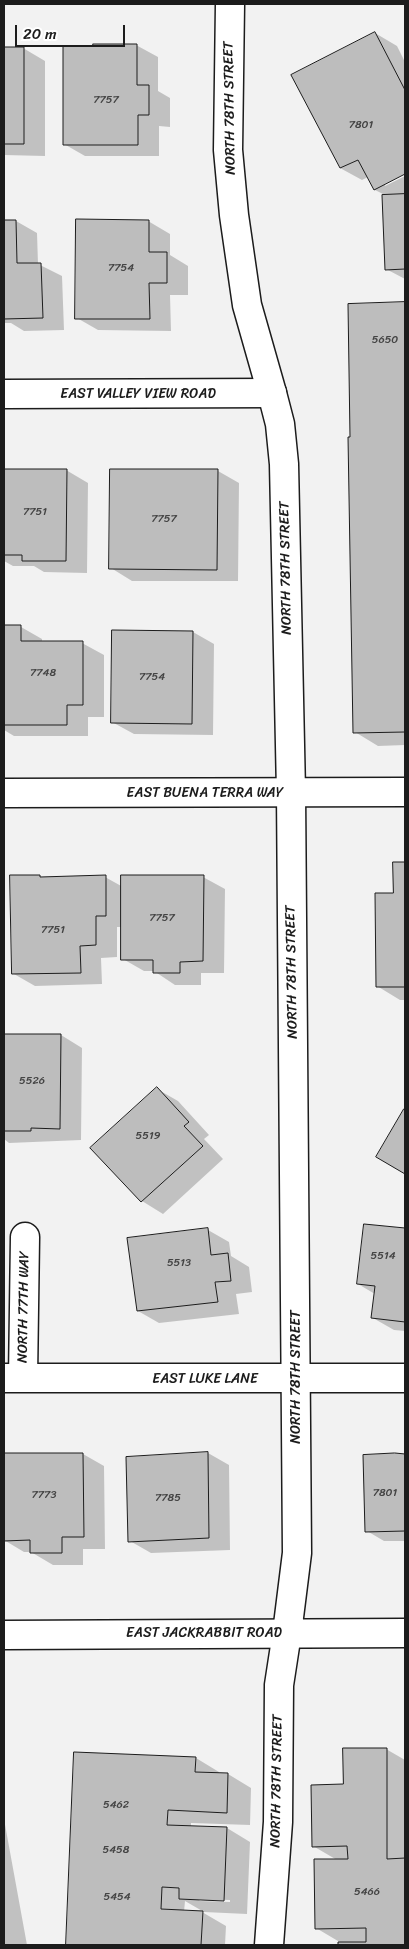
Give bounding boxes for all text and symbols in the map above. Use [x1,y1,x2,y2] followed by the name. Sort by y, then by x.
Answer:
[18,15,128,47] scale bar
[23,21,57,47] text: 20 m
[220,41,240,175] street label: NORTH 78TH STREET
[93,93,119,107] house number: 7757
[349,118,373,132] house number: 7801
[108,261,134,275] house number: 7754
[372,333,398,347] house number: 5650
[60,386,216,402] street label: EAST VALLEY VIEW ROAD
[276,501,296,635] street label: NORTH 78TH STREET
[23,505,47,519] house number: 7751
[151,512,177,526] house number: 7757
[30,666,56,680] house number: 7748
[139,670,165,684] house number: 7754
[127,785,283,801] street label: EAST BUENA TERRA WAY
[282,905,302,1039] street label: NORTH 78TH STREET
[149,911,175,925] house number: 7757
[41,923,65,937] house number: 7751
[19,1074,45,1088] house number: 5526
[136,1129,160,1143] house number: 5519
[370,1249,396,1263] house number: 5514
[15,1251,33,1363] street label: NORTH 77TH WAY
[167,1256,191,1270] house number: 5513
[288,1310,304,1444] street label: NORTH 78TH STREET
[152,1371,258,1387] street label: EAST LUKE LANE
[373,1486,397,1500] house number: 7801
[32,1488,56,1502] house number: 7773
[155,1491,181,1505] house number: 7785
[126,1625,282,1641] street label: EAST JACKRABBIT ROAD
[267,1714,287,1848] street label: NORTH 78TH STREET
[103,1798,129,1812] house number: 5462
[103,1843,129,1857] house number: 5458
[354,1885,380,1899] house number: 5466
[103,1890,131,1904] house number: 5454

